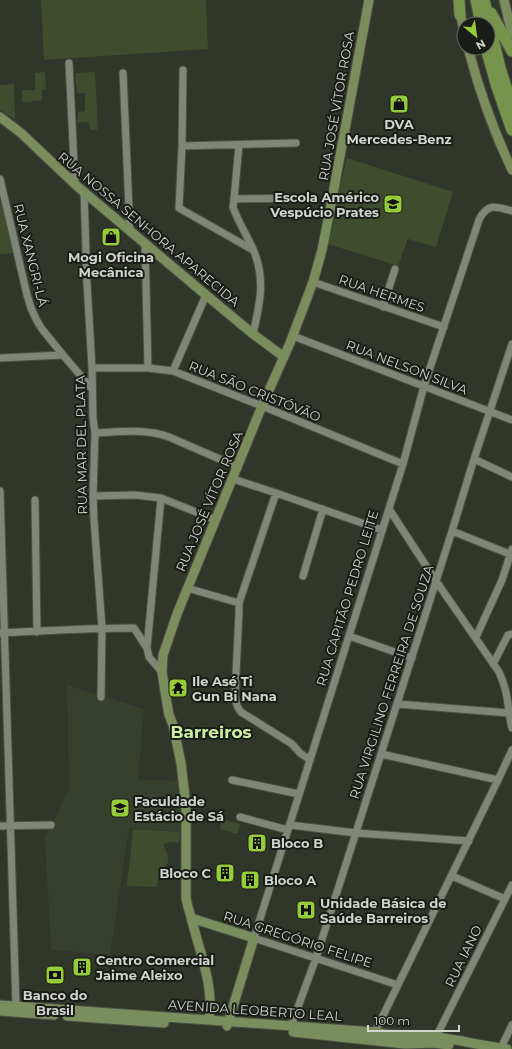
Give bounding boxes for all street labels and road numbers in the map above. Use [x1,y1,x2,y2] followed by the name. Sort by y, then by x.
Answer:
[315,29,357,182] street label: RUA JOSÉ VÍTOR ROSA
[55,148,243,310] street label: RUA NOSSA SENHORA APARECIDA
[10,202,52,309] street label: RUA XANGRI-LÁ
[337,271,427,315] street label: RUA HERMES
[344,336,471,398] street label: RUA NELSON SILVA
[187,357,323,425] street label: RUA SÃO CRISTÓVÃO
[72,375,90,515] street label: RUA MAR DEL PLATA
[172,428,246,574] street label: RUA JOSÉ VÍTOR ROSA
[313,508,381,688] street label: RUA CAPITÃO PEDRO LEITE
[346,562,437,801] street label: RUA VIRGILINO FERREIRA DE SOUZA
[222,907,374,971] street label: RUA GREGÓRIO FELIPE
[441,922,485,990] street label: RUA IANO
[168,996,343,1024] street label: AVENIDA LEOBERTO LEAL

